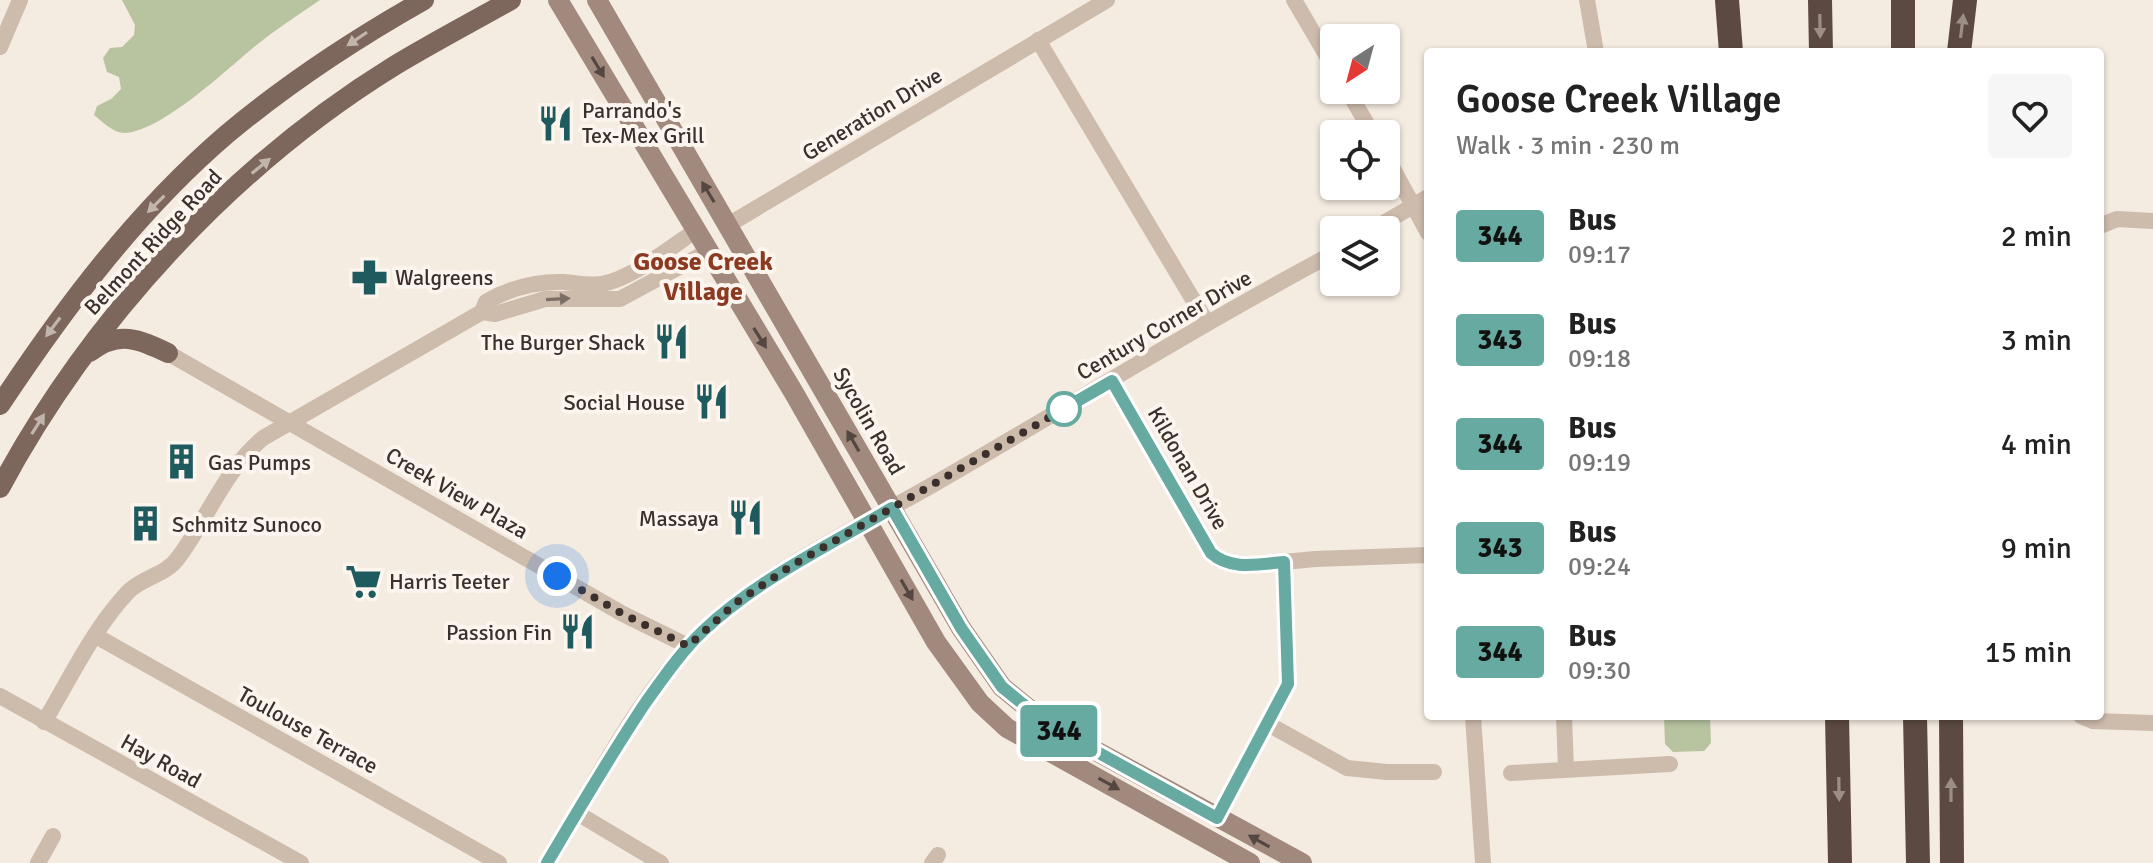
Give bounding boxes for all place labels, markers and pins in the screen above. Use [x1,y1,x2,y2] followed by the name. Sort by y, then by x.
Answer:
[582,97,705,149] place label: Parrando's Tex-Mex Grill
[537,104,575,142] restaurant icon: Parrando's Tex-Mex Grill
[350,258,388,296] pharmacy icon: Walgreens
[395,264,493,291] place label: Walgreens
[652,323,690,361] restaurant icon: The Burger Shack
[481,329,645,356] place label: The Burger Shack
[692,383,730,421] restaurant icon: Social House
[563,389,685,416] place label: Social House
[1047,392,1081,426] unlabelled marker
[163,443,201,481] building icon: Gas Pumps
[208,449,311,476] place label: Gas Pumps
[726,499,764,537] restaurant icon: Massaya
[127,505,165,543] building icon: Schmitz Sunoco
[639,505,719,532] place label: Massaya
[172,511,322,538] place label: Schmitz Sunoco
[344,562,382,600] supermarket icon: Harris Teeter
[389,568,510,595] place label: Harris Teeter
[559,613,597,651] restaurant icon: Passion Fin
[446,619,552,646] place label: Passion Fin

